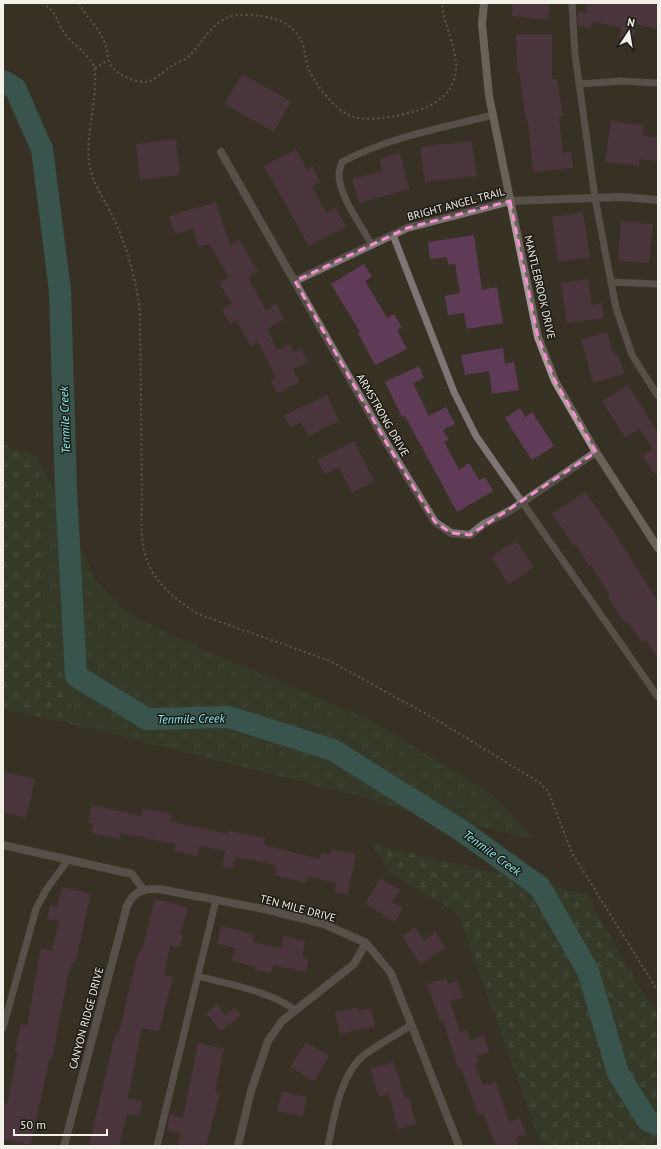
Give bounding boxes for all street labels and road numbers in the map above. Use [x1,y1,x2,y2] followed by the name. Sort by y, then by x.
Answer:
[406,184,507,224] street label: BRIGHT ANGEL TRAIL
[521,234,559,340] street label: MANTLEBROOK DRIVE
[354,371,412,459] street label: ARMSTRONG DRIVE
[259,891,338,925] street label: TEN MILE DRIVE
[66,965,106,1071] street label: CANYON RIDGE DRIVE

